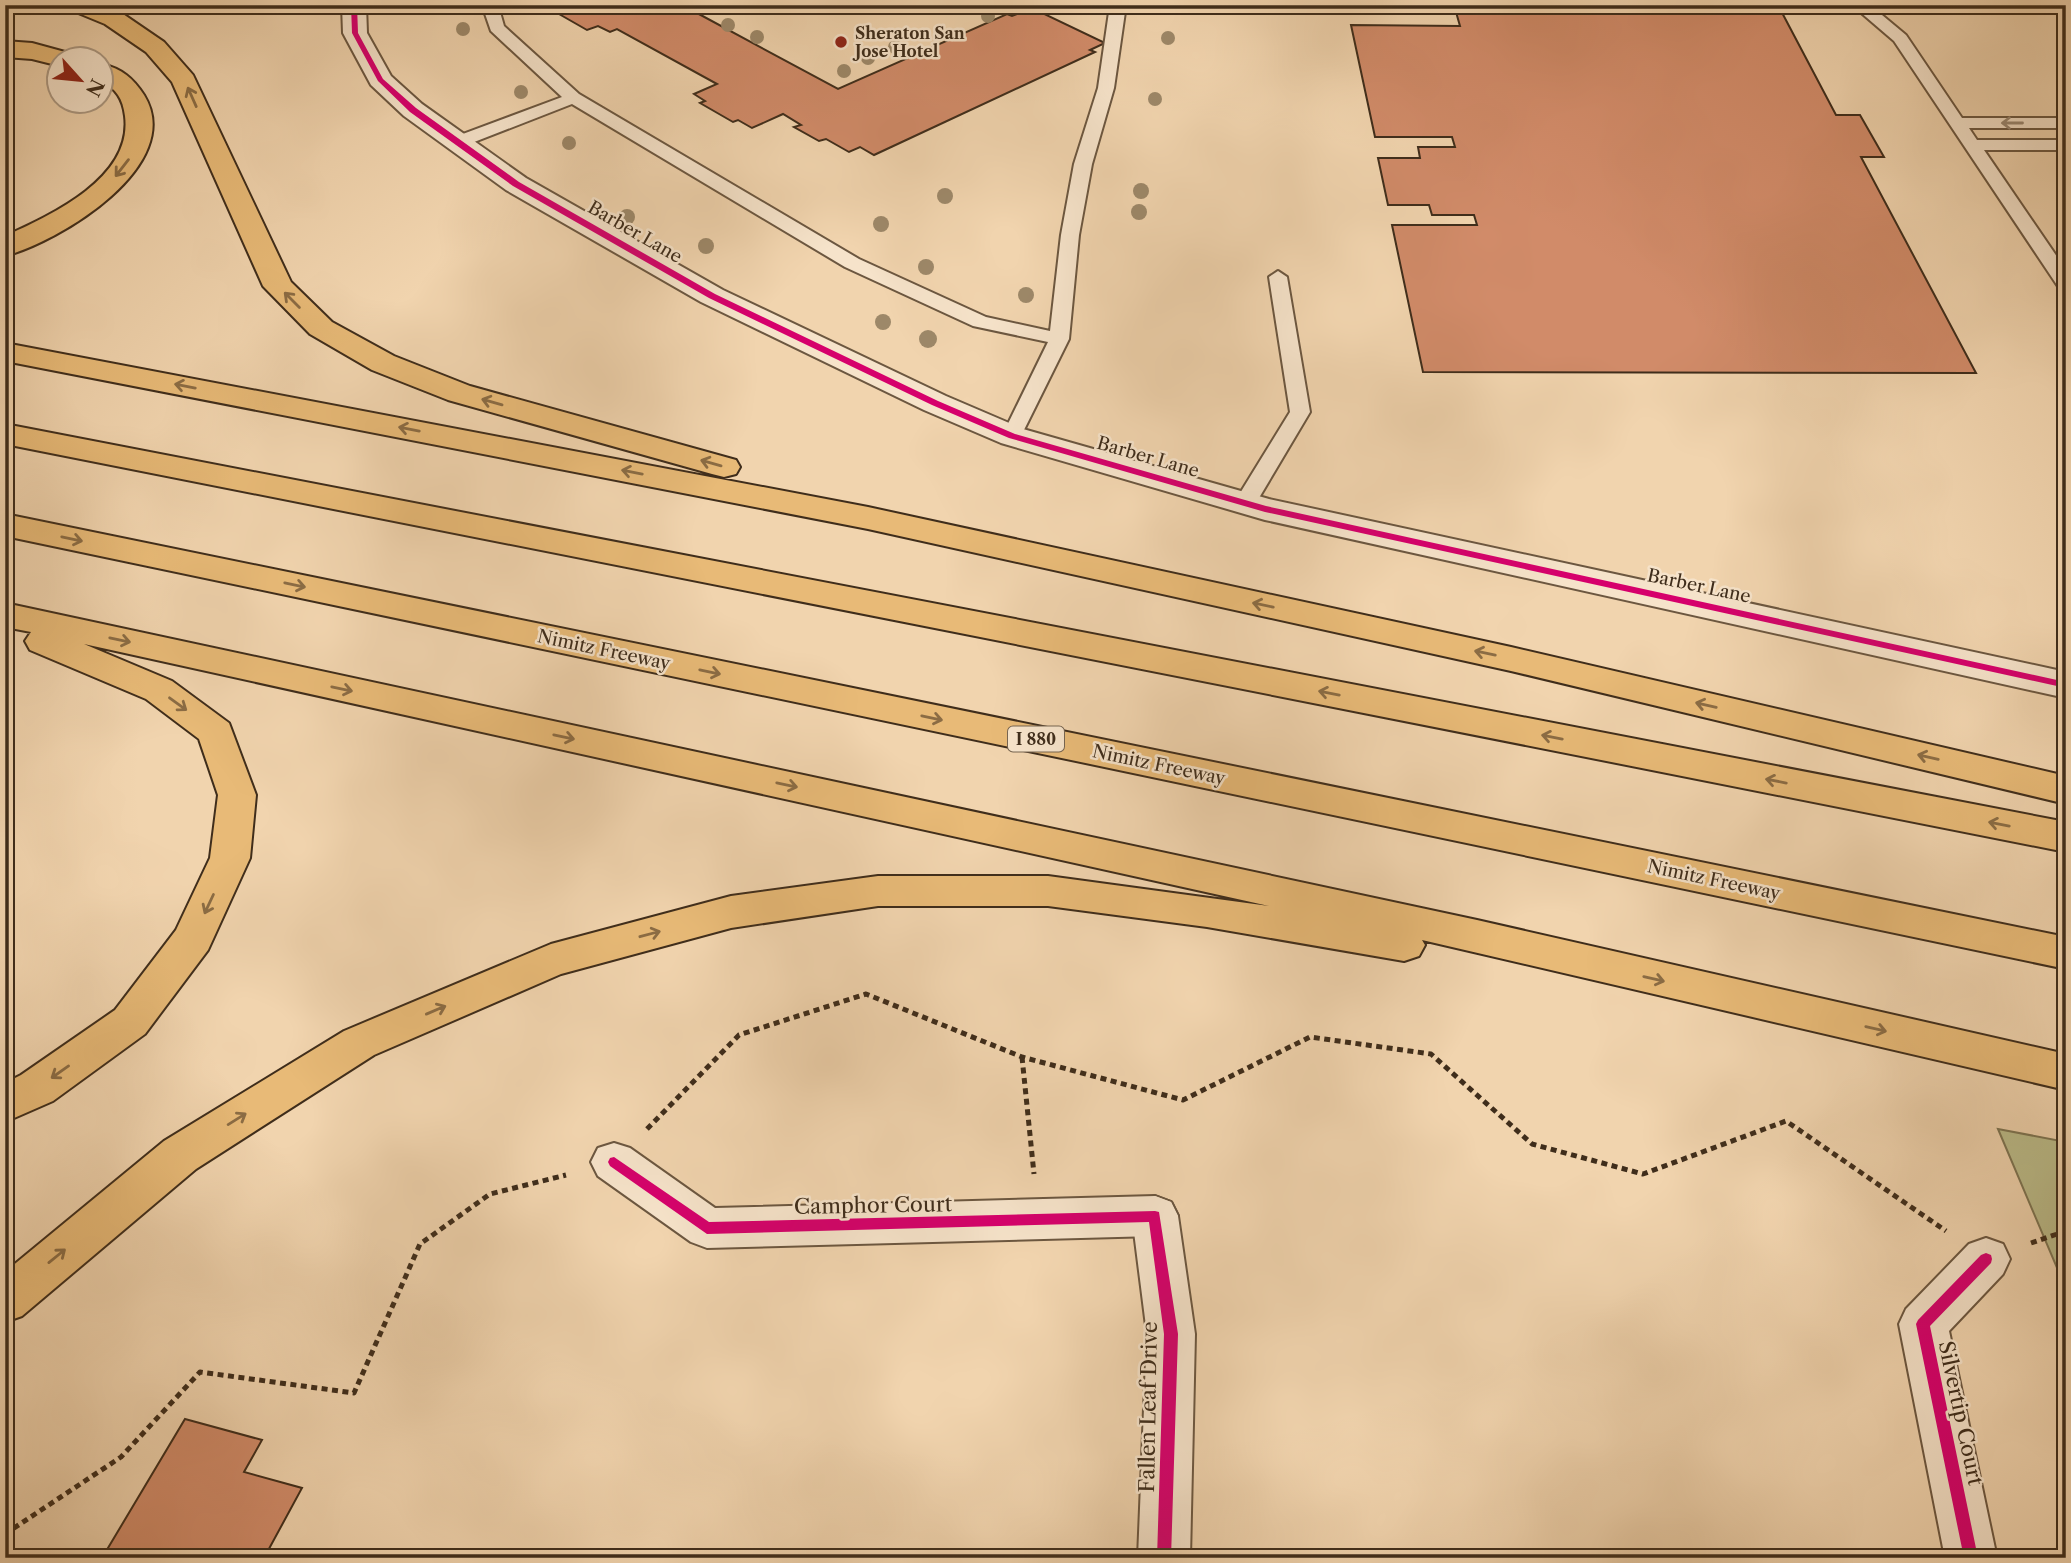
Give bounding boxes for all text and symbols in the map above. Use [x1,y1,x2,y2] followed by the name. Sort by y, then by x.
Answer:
[852,23,965,61] place label: Sheraton San Jose Hotel
[833,34,849,50] marker: Sheraton San Jose Hotel
[46,46,116,116] north arrow
[81,75,109,100] text: N
[185,87,198,108] one-way arrow
[2000,116,2023,130] one-way arrow
[115,158,130,176] one-way arrow
[584,196,686,268] street label: Barber Lane
[284,292,301,309] one-way arrow
[174,379,197,393] one-way arrow
[481,395,504,408] one-way arrow
[398,422,421,436] one-way arrow
[1094,432,1202,482] street label: Barber Lane
[700,456,723,469] one-way arrow
[621,465,644,479] one-way arrow
[60,533,83,547] one-way arrow
[1645,564,1753,608] street label: Barber Lane
[283,579,306,593] one-way arrow
[1252,597,1275,611] one-way arrow
[536,625,673,675] street label: Nimitz Freeway
[108,634,131,648] one-way arrow
[1474,646,1497,660] one-way arrow
[698,666,720,679] one-way arrow
[330,682,353,696] one-way arrow
[1318,686,1341,699] one-way arrow
[168,697,187,712] one-way arrow
[1695,698,1718,711] one-way arrow
[920,711,943,725] one-way arrow
[1008,726,1064,752] road number: I 880
[1541,729,1564,743] one-way arrow
[552,731,575,744] one-way arrow
[1091,740,1228,790] street label: Nimitz Freeway
[1917,750,1940,763] one-way arrow
[1765,773,1787,787] one-way arrow
[775,779,798,793] one-way arrow
[1988,817,2011,831] one-way arrow
[1646,855,1783,905] street label: Nimitz Freeway
[202,893,215,915] one-way arrow
[638,927,661,940] one-way arrow
[1642,972,1665,986] one-way arrow
[425,1003,447,1016] one-way arrow
[1864,1023,1887,1036] one-way arrow
[51,1064,70,1079] one-way arrow
[227,1112,247,1126] one-way arrow
[794,1191,953,1219] street label: Camphor Court
[47,1249,65,1264] one-way arrow
[1134,1321,1162,1493] street label: Fallen Leaf Drive
[1933,1338,1989,1488] street label: Silvertip Court

